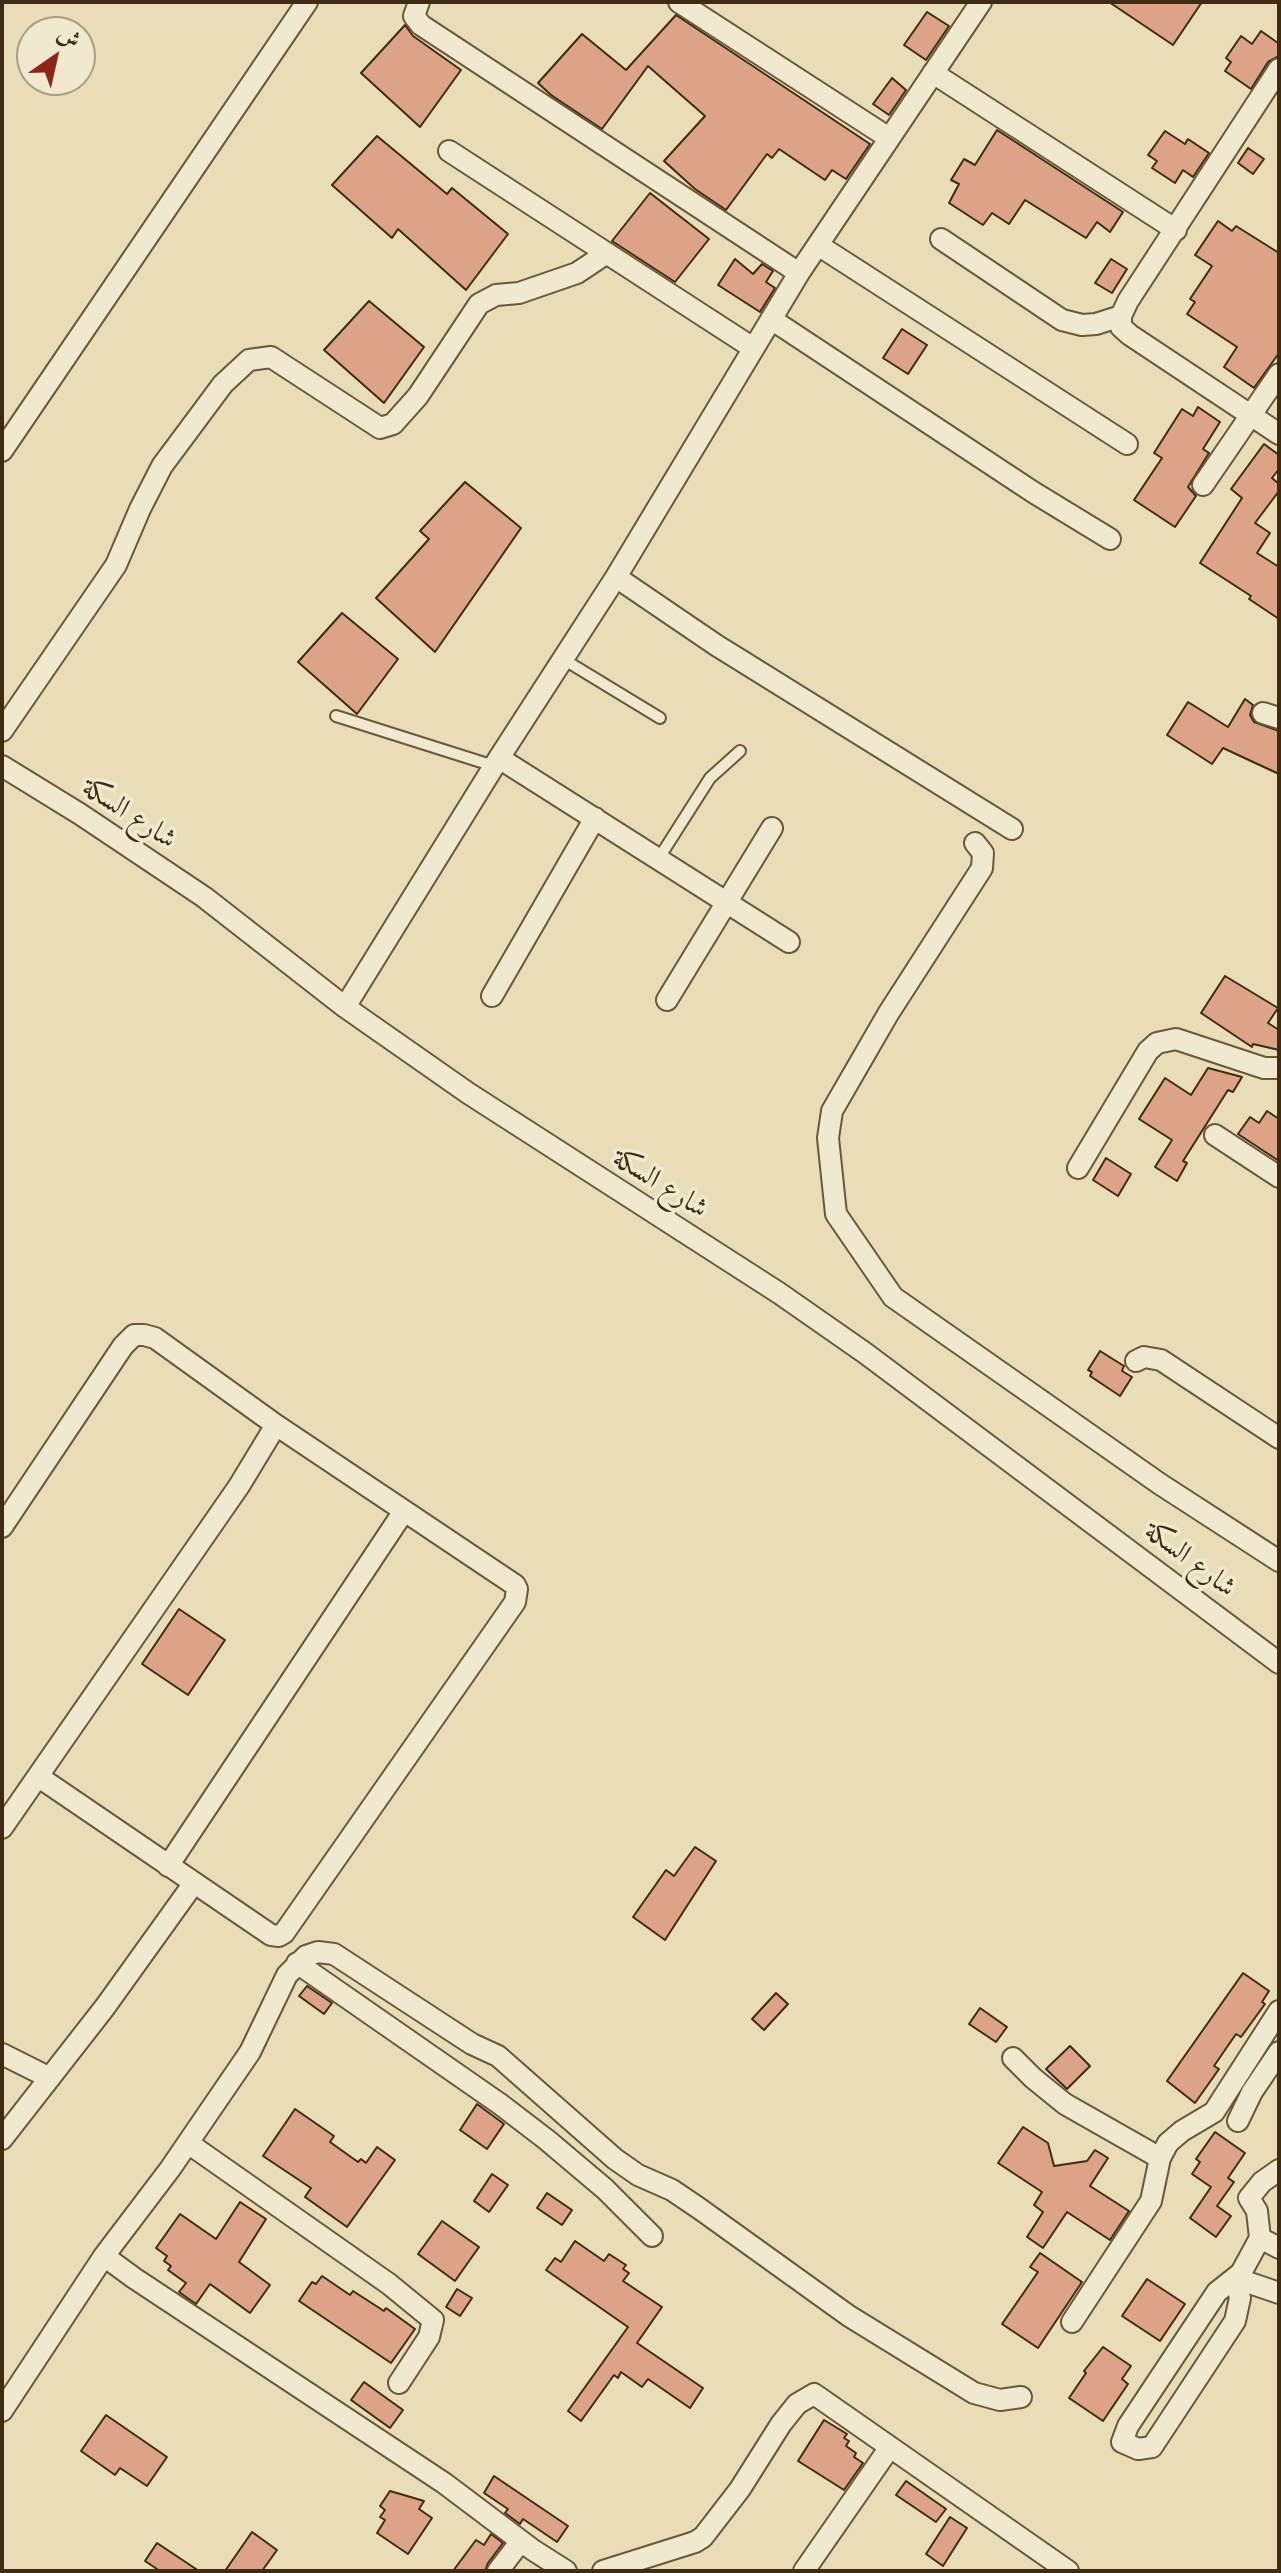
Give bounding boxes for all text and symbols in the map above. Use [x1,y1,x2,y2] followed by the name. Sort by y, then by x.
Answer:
[16,16,96,96] north arrow
[53,23,83,53] text: ش
[76,771,182,857] street label: شارع السكة
[606,1142,714,1226] street label: شارع السكة
[1138,1515,1242,1605] street label: شارع السكة

